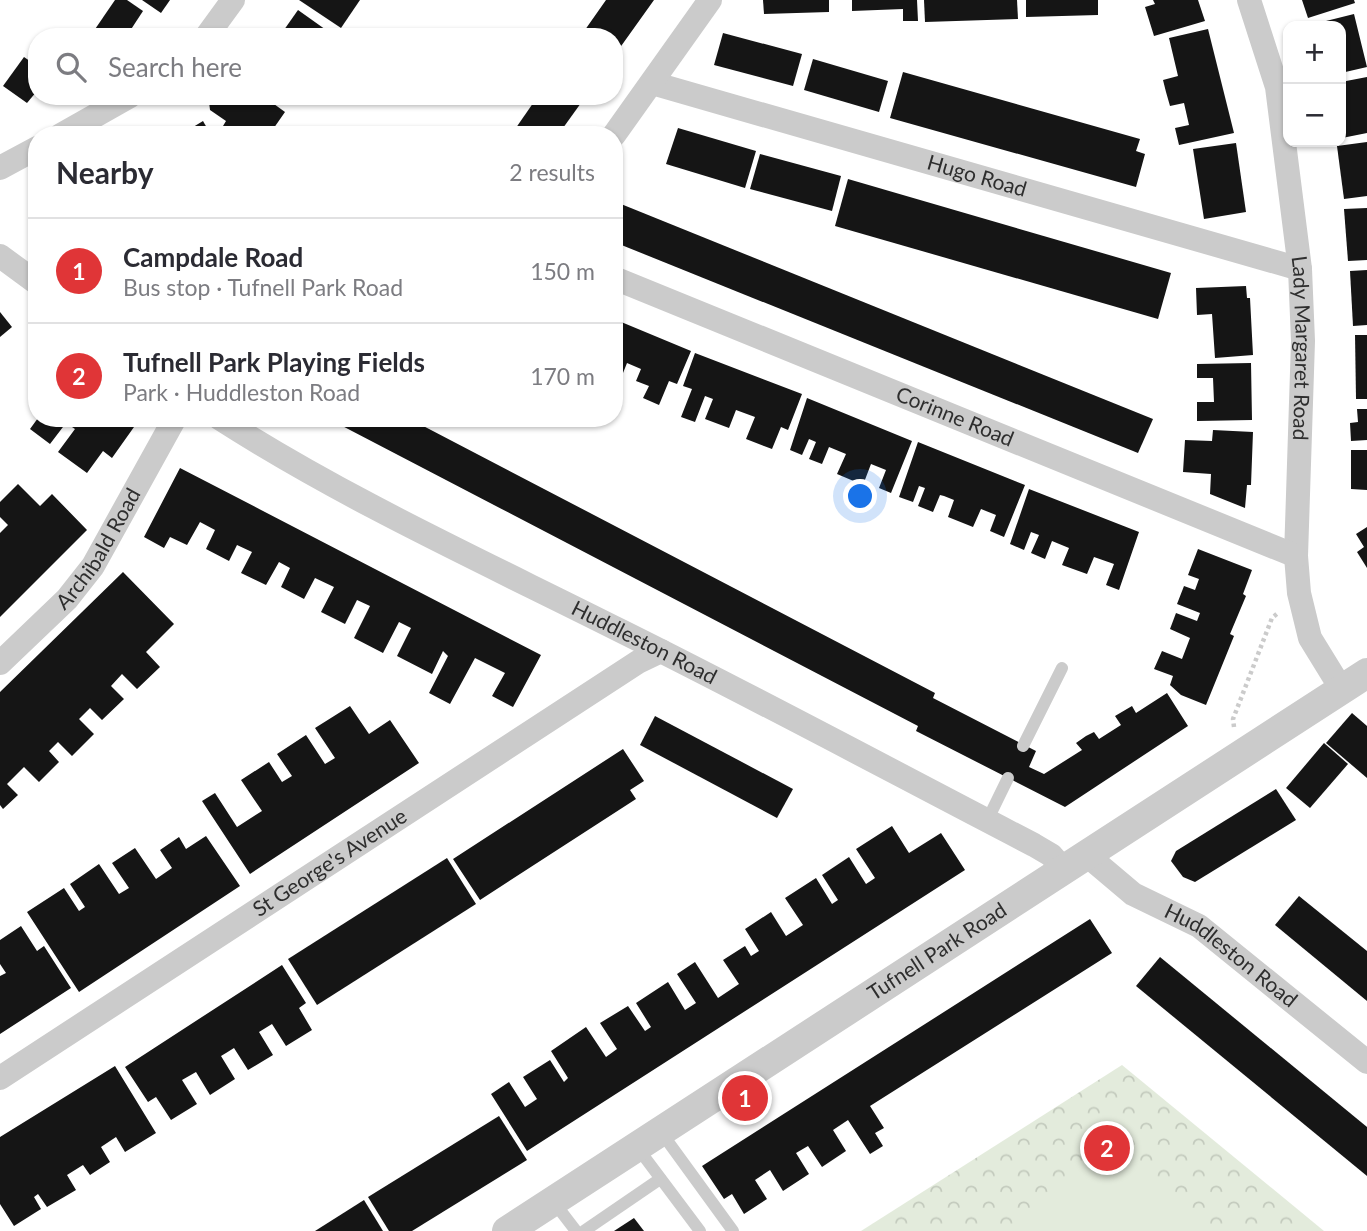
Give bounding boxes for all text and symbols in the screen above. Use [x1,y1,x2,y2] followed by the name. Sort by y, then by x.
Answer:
[1283,21,1346,147] map controls
[1283,21,1346,84] button: +
[28,28,623,105] search box
[52,48,90,86] icon: search
[108,51,242,83] text: Search here
[1283,84,1346,147] button: −
[925,149,1030,201] street label: Hugo Road
[56,154,154,190] text: Nearby
[509,158,595,186] text: 2 results
[123,241,303,273] text: Campdale Road
[1287,254,1317,441] street label: Lady Margaret Road
[72,257,86,285] text: 1
[530,257,595,285] text: 150 m
[123,273,403,301] text: Bus stop · Tufnell Park Road
[123,346,425,378] text: Tufnell Park Playing Fields
[72,362,86,390] text: 2
[530,362,595,390] text: 170 m
[123,378,360,406] text: Park · Huddleston Road
[893,380,1018,451] street label: Corinne Road
[843,479,877,513] your location
[50,483,145,614] street label: Archibald Road
[568,594,722,688] street label: Huddleston Road
[248,802,411,921] street label: St George's Avenue
[862,896,1011,1005] street label: Tufnell Park Road
[1161,897,1303,1012] street label: Huddleston Road
[722,1072,768,1124] pin: 1
[1084,1122,1130,1174] pin: 2

